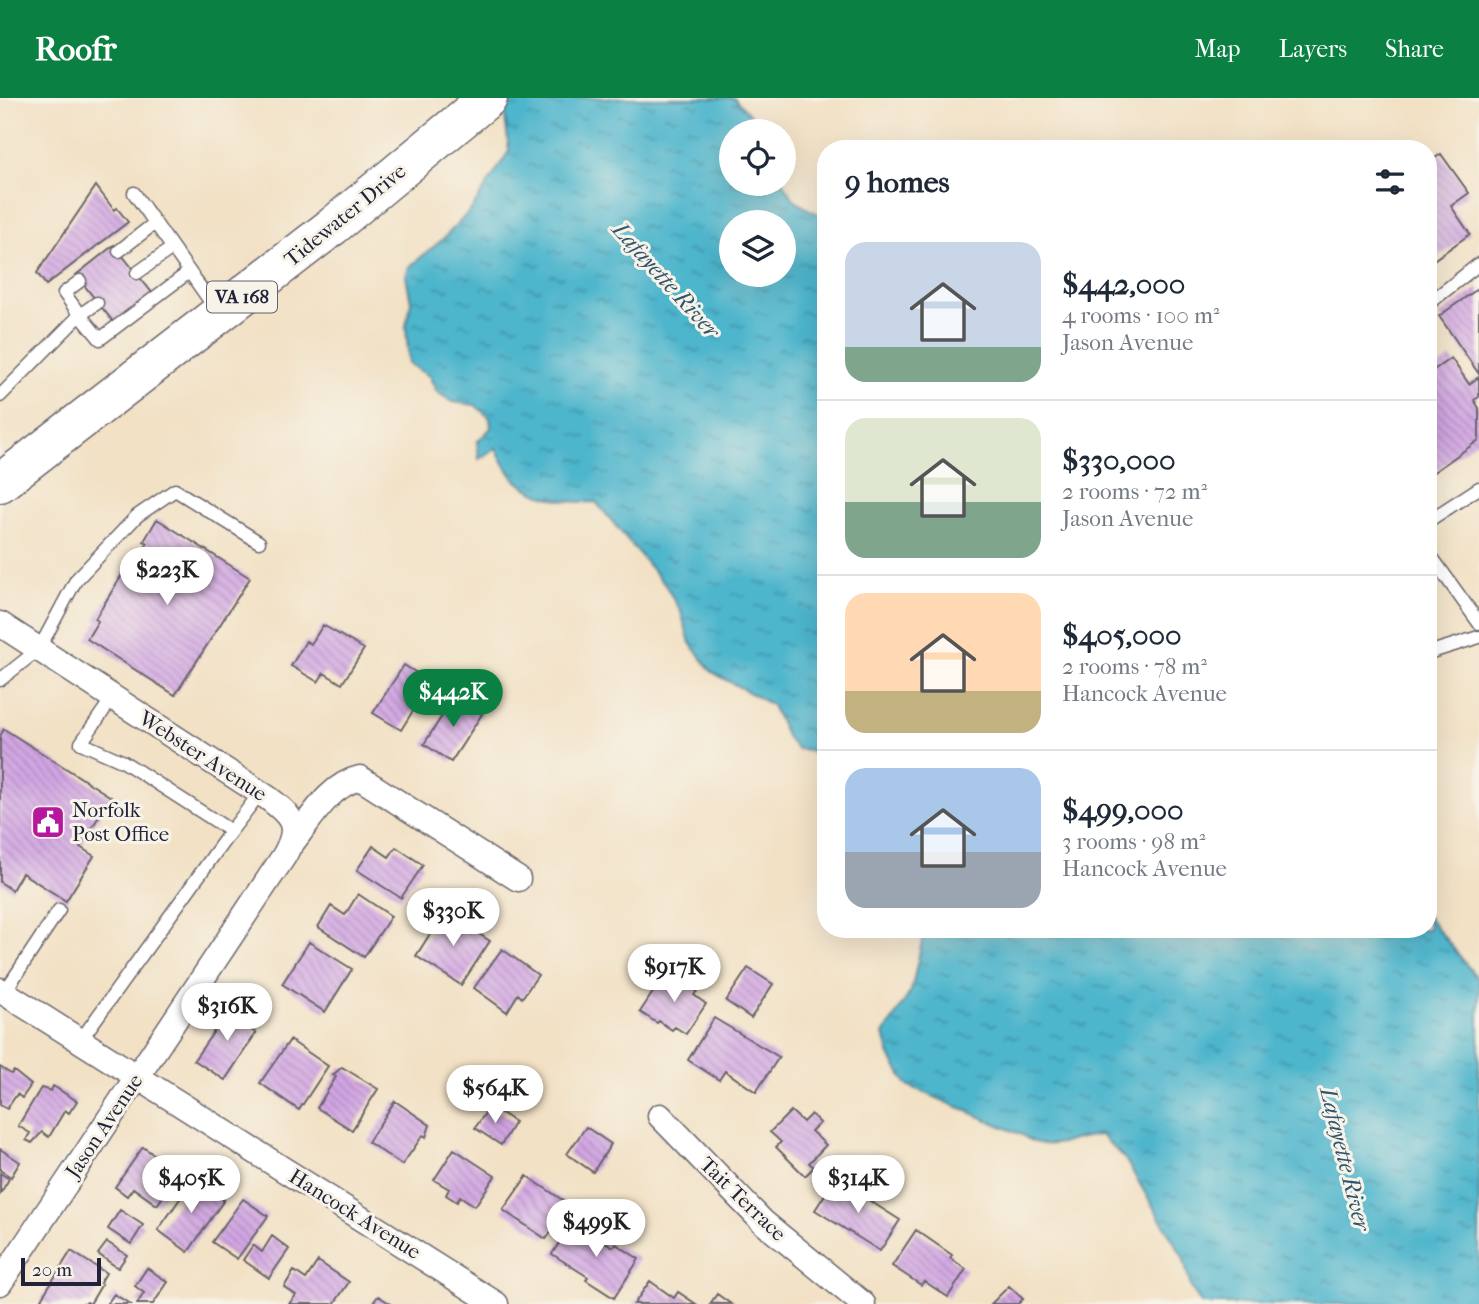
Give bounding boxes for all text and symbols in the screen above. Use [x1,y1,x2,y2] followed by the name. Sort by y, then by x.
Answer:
[35,30,117,69] text: Roofr
[1195,35,1241,63] text: Map
[1279,35,1347,63] text: Layers
[1385,35,1444,63] text: Share
[719,119,796,287] map controls
[719,119,796,196] button: locate
[279,159,411,271] street label: Tidewater Drive
[1371,163,1409,201] icon: filters
[845,165,950,200] text: 9 homes
[719,210,796,287] button: layers
[606,215,726,345] water label: Lafayette River
[1062,267,1185,302] text: $442,000
[901,270,985,354] icon: home
[207,281,277,312] road number: VA 168
[1062,302,1220,329] text: 4 rooms · 100 m²
[1062,329,1193,356] text: Jason Avenue
[1062,443,1176,478] text: $330,000
[901,446,985,530] icon: home
[1062,478,1207,505] text: 2 rooms · 72 m²
[1062,505,1193,532] text: Jason Avenue
[118,547,216,607] pin: $223K
[136,556,198,583] text: $223K
[1062,618,1182,653] text: $405,000
[901,621,985,705] icon: home
[1062,653,1207,680] text: 2 rooms · 78 m²
[404,670,502,729] pin: $442K
[419,678,487,705] text: $442K
[1062,680,1227,707] text: Hancock Avenue
[134,705,271,806] street label: Webster Avenue
[1062,793,1184,828] text: $499,000
[901,796,985,880] icon: home
[72,798,169,846] place label: Norfolk Post Office
[29,803,67,841] public building icon: Norfolk Post Office
[1062,828,1206,855] text: 3 rooms · 98 m²
[1062,855,1227,882] text: Hancock Avenue
[404,888,502,948] pin: $330K
[423,897,483,924] text: $330K
[625,944,723,1004] pin: $917K
[644,953,704,980] text: $917K
[178,984,276,1043] pin: $316K
[197,992,257,1019] text: $316K
[446,1066,544,1125] pin: $564K
[59,1070,147,1184] street label: Jason Avenue
[462,1074,528,1101] text: $564K
[1314,1083,1376,1235] water label: Lafayette River
[695,1152,791,1246] street label: Tait Terrace
[142,1156,240,1215] pin: $405K
[809,1156,907,1215] pin: $314K
[158,1164,224,1191] text: $405K
[285,1164,425,1264] street label: Hancock Avenue
[828,1164,888,1191] text: $314K
[547,1200,645,1259] pin: $499K
[562,1208,630,1235] text: $499K
[21,1255,102,1287] scale bar
[32,1259,72,1281] text: 20 m

